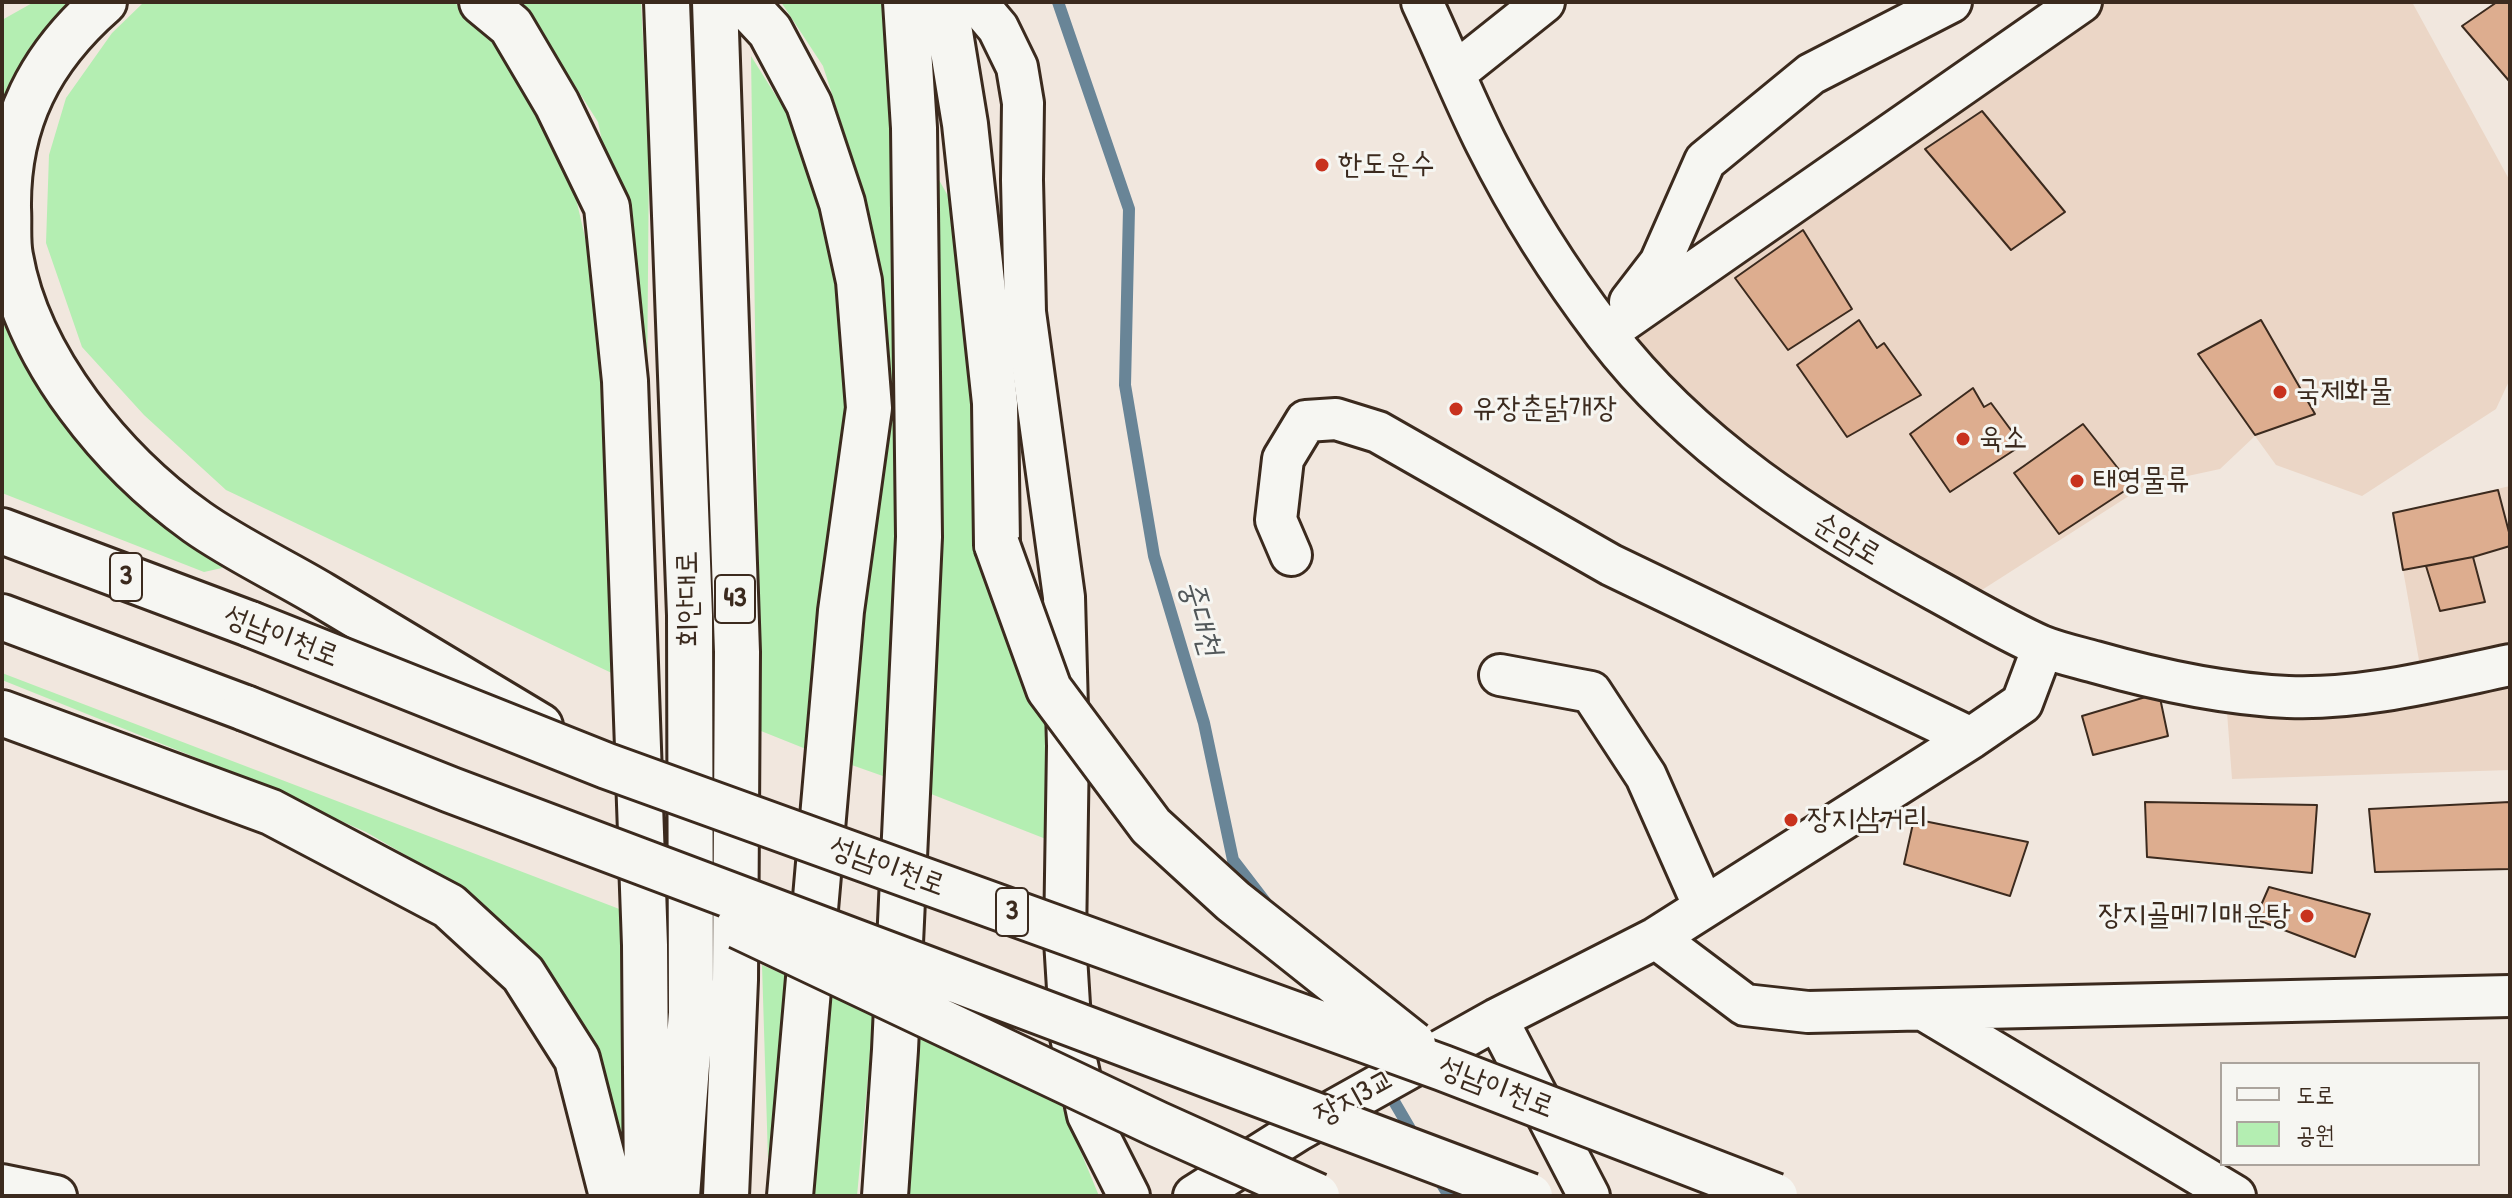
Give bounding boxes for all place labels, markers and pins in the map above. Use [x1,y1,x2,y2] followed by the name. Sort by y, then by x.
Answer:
[1338,147,1435,183] place label: 한도운수
[1313,156,1331,174] marker: 한도운수
[2296,374,2393,410] place label: 국제화물
[2271,383,2289,401] marker: 국제화물
[1472,391,1617,427] place label: 유장춘닭개장
[1447,400,1465,418] marker: 유장춘닭개장
[1979,421,2027,457] place label: 육소
[1954,430,1972,448] marker: 육소
[2093,463,2190,499] place label: 태영물류
[2068,472,2086,490] marker: 태영물류
[1807,802,1928,838] place label: 장지삼거리
[1782,811,1800,829] marker: 장지삼거리
[2098,898,2291,934] place label: 장지골메기매운탕
[2298,907,2316,925] marker: 장지골메기매운탕

